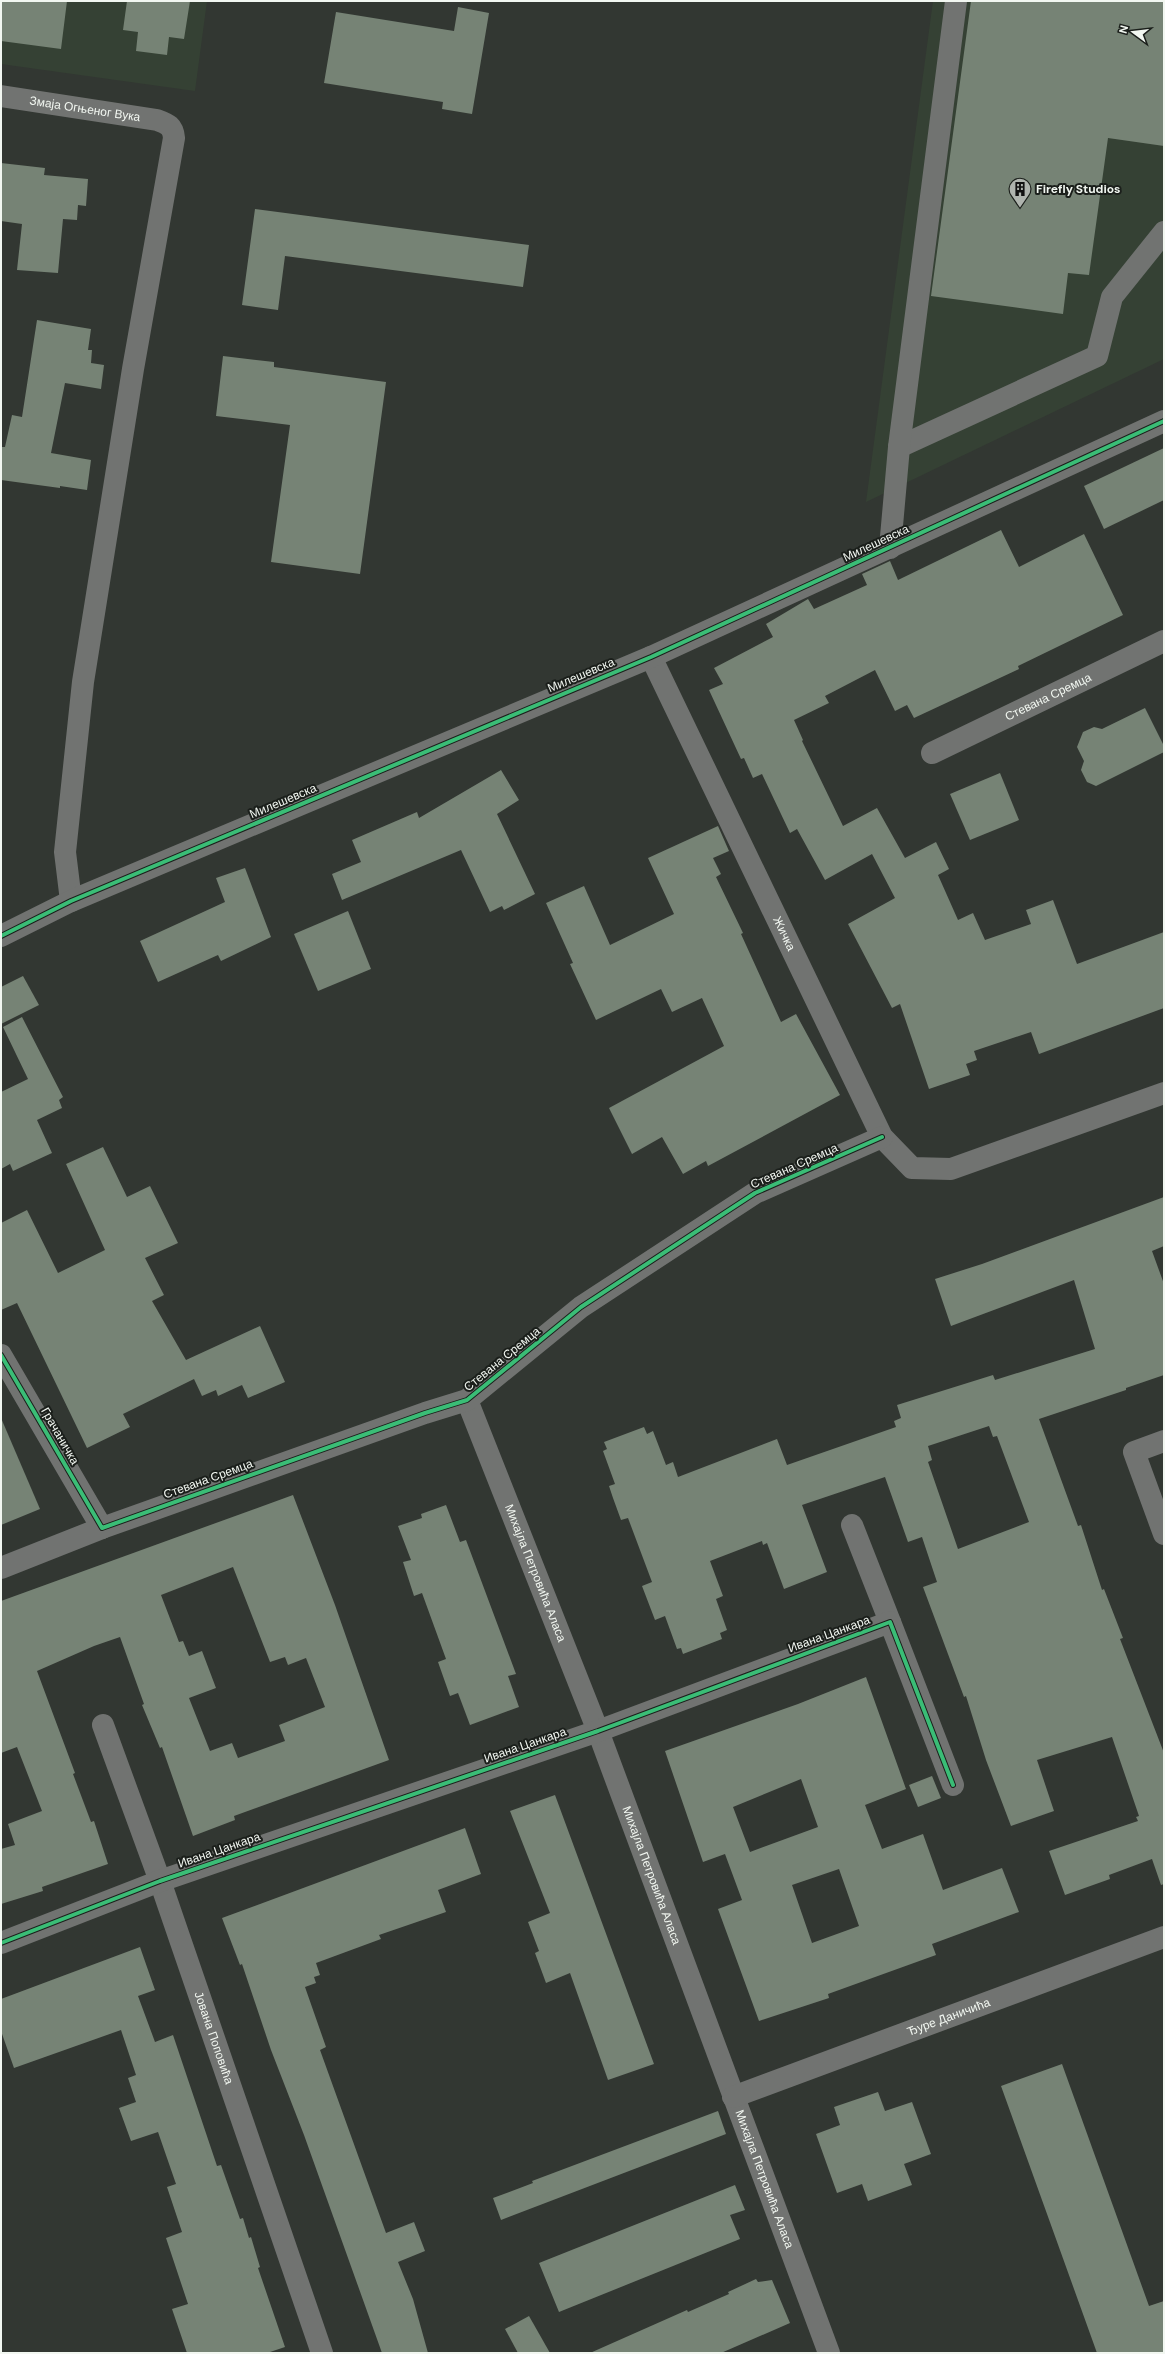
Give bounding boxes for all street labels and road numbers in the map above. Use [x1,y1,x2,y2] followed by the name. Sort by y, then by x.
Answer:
[28,93,142,125] street label: Змаја Огњеног Вука
[840,521,912,565] street label: Милешевска
[545,654,617,696] street label: Милешевска
[1002,669,1094,725] street label: Стевана Сремца
[247,780,319,822] street label: Милешевска
[769,914,799,954] street label: Жичка
[748,1139,840,1192] street label: Стевана Сремца
[460,1323,544,1395] street label: Стевана Сремца
[37,1404,83,1468] street label: Грачаничка
[161,1455,255,1503] street label: Стевана Сремца
[501,1502,570,1644] street label: Михајла Петровића Аласа
[786,1612,872,1656] street label: Ивана Цанкара
[482,1723,569,1767] street label: Ивана Цанкара
[619,1804,685,1947] street label: Михајла Петровића Аласа
[176,1828,263,1872] street label: Ивана Цанкара
[191,1989,237,2087] street label: Јована Поповића
[905,1994,993,2040] street label: Ђуре Даничића
[731,2108,798,2251] street label: Михајла Петровића Аласа

